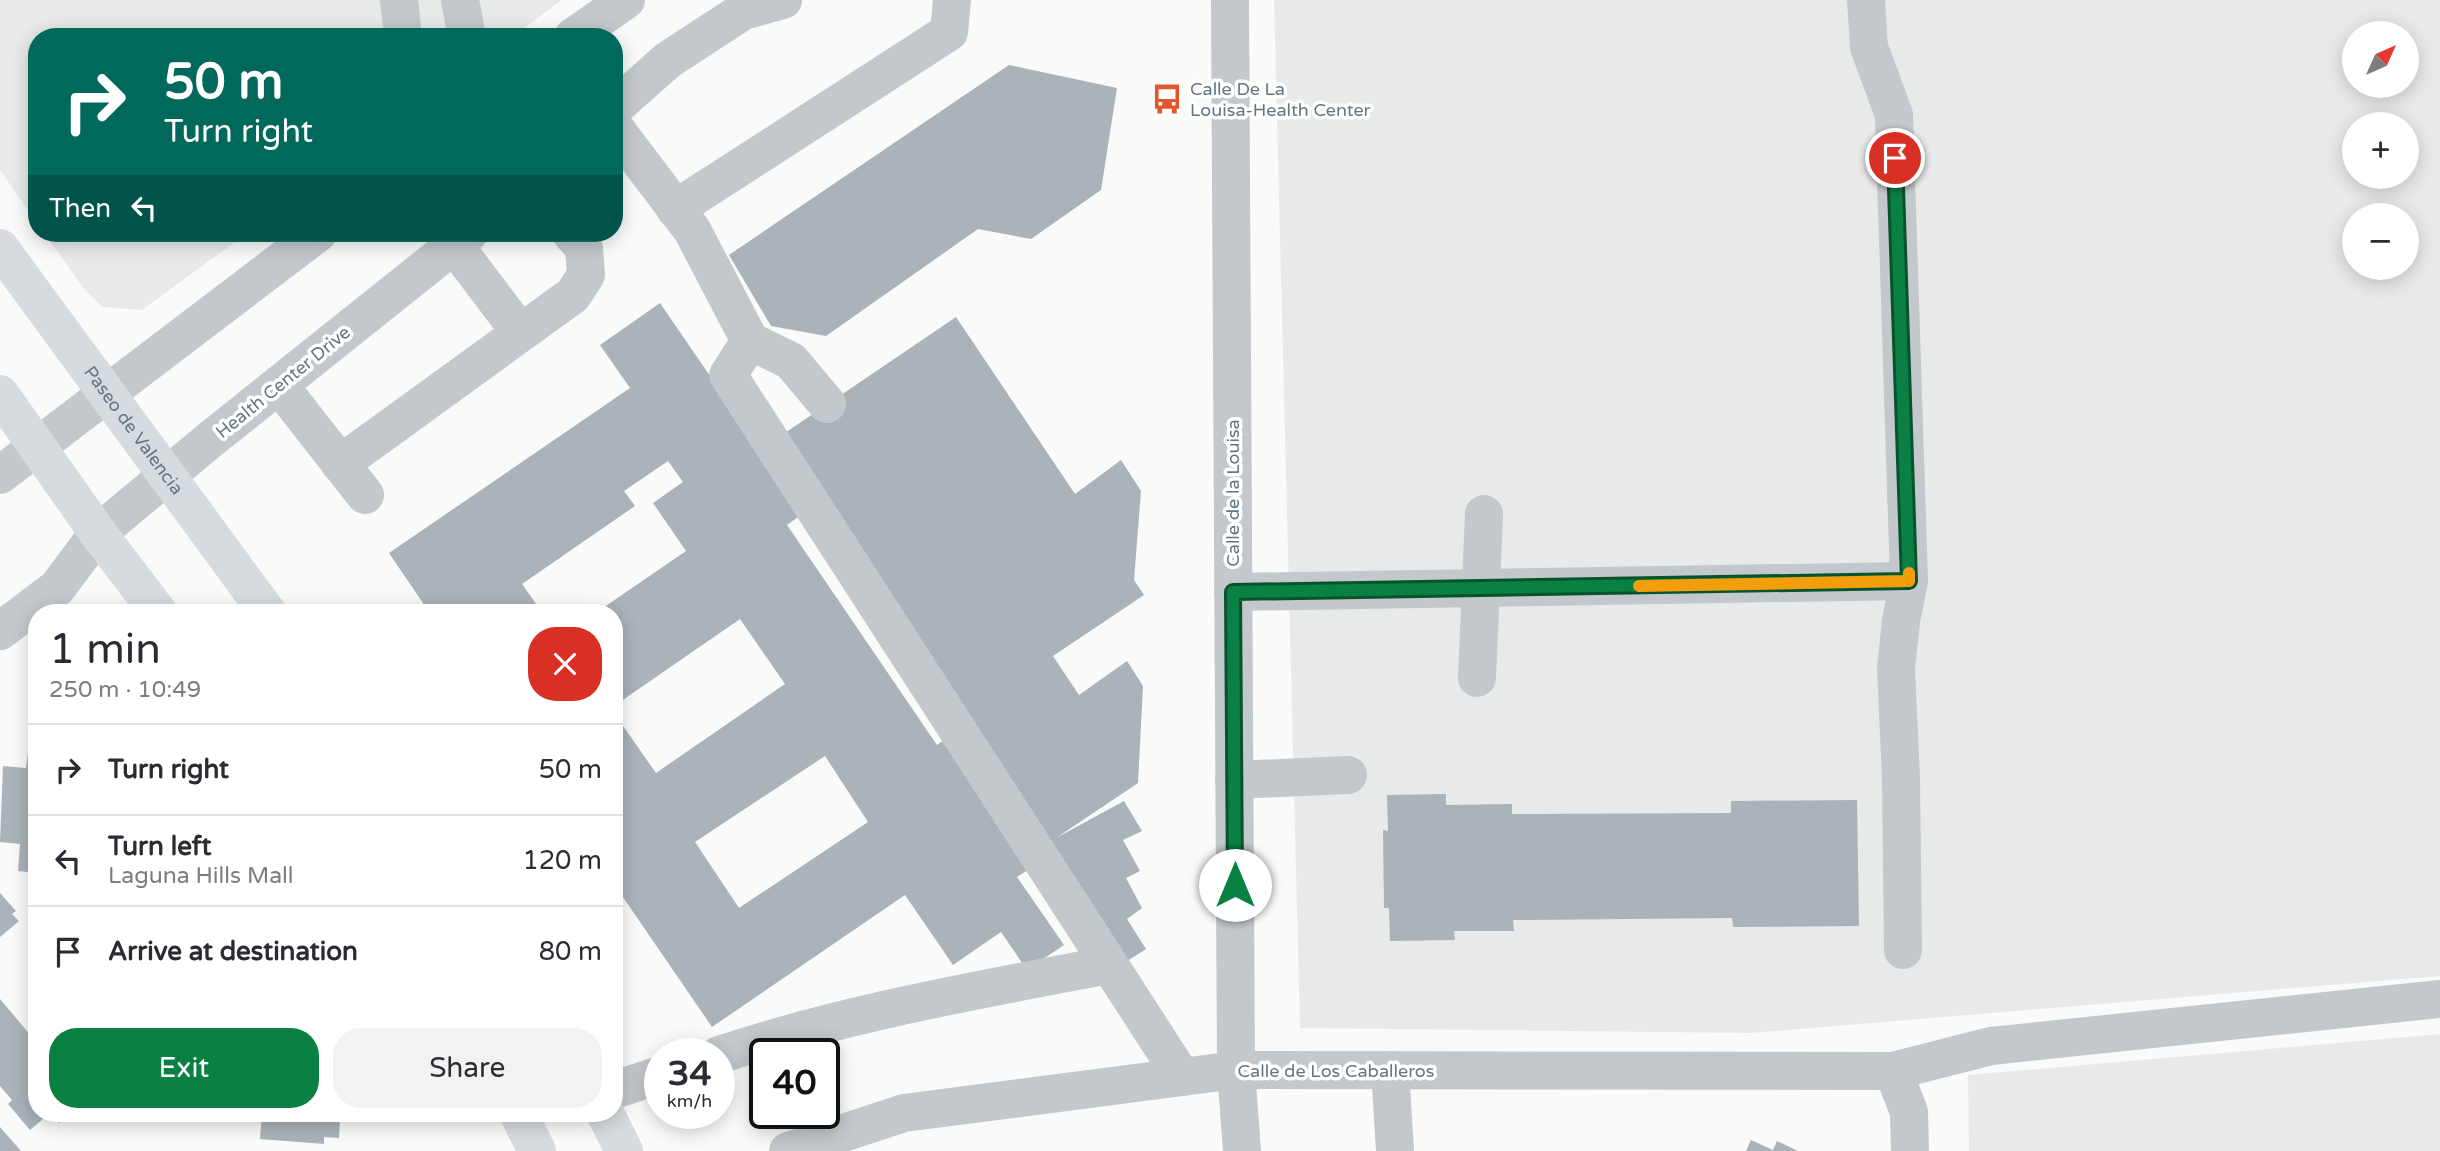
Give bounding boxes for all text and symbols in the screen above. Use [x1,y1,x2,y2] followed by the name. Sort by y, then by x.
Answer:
[2342,21,2418,98] north arrow
[2342,21,2419,280] map controls
[164,53,283,112] text: 50 m
[49,56,140,147] icon: right
[1190,78,1371,121] place label: Calle De La Louisa-Health Center
[1150,82,1184,116] bus stop icon: Calle De La Louisa-Health Center
[2342,112,2419,189] button: +
[164,113,313,151] text: Turn right
[1865,128,1925,188] pin
[1876,139,1914,177] icon: arrive
[125,189,163,227] icon: left
[49,193,111,224] text: Then
[2342,203,2419,280] button: −
[211,321,355,443] street label: Health Center Drive
[79,362,188,499] street label: Paseo de Valencia
[1222,419,1244,567] street label: Calle de la Louisa
[49,624,161,675] text: 1 min
[528,627,602,701] button: close
[49,676,201,704] text: 250 m · 10:49
[49,751,87,789] icon: right
[108,754,229,785] text: Turn right
[539,754,602,785] text: 50 m
[108,831,211,862] text: Turn left
[49,842,87,880] icon: left
[522,845,602,876] text: 120 m
[1198,848,1272,922] position arrow
[108,862,294,890] text: Laguna Hills Mall
[49,933,87,971] icon: arrive
[108,936,358,967] text: Arrive at destination
[539,936,602,967] text: 80 m
[49,1028,319,1108] button: Exit
[333,1028,602,1108] button: Share
[749,1038,840,1129] speed limit sign: 40
[668,1053,711,1095] text: 34
[1238,1060,1434,1082] street label: Calle de Los Caballeros
[667,1090,712,1112] text: km/h

